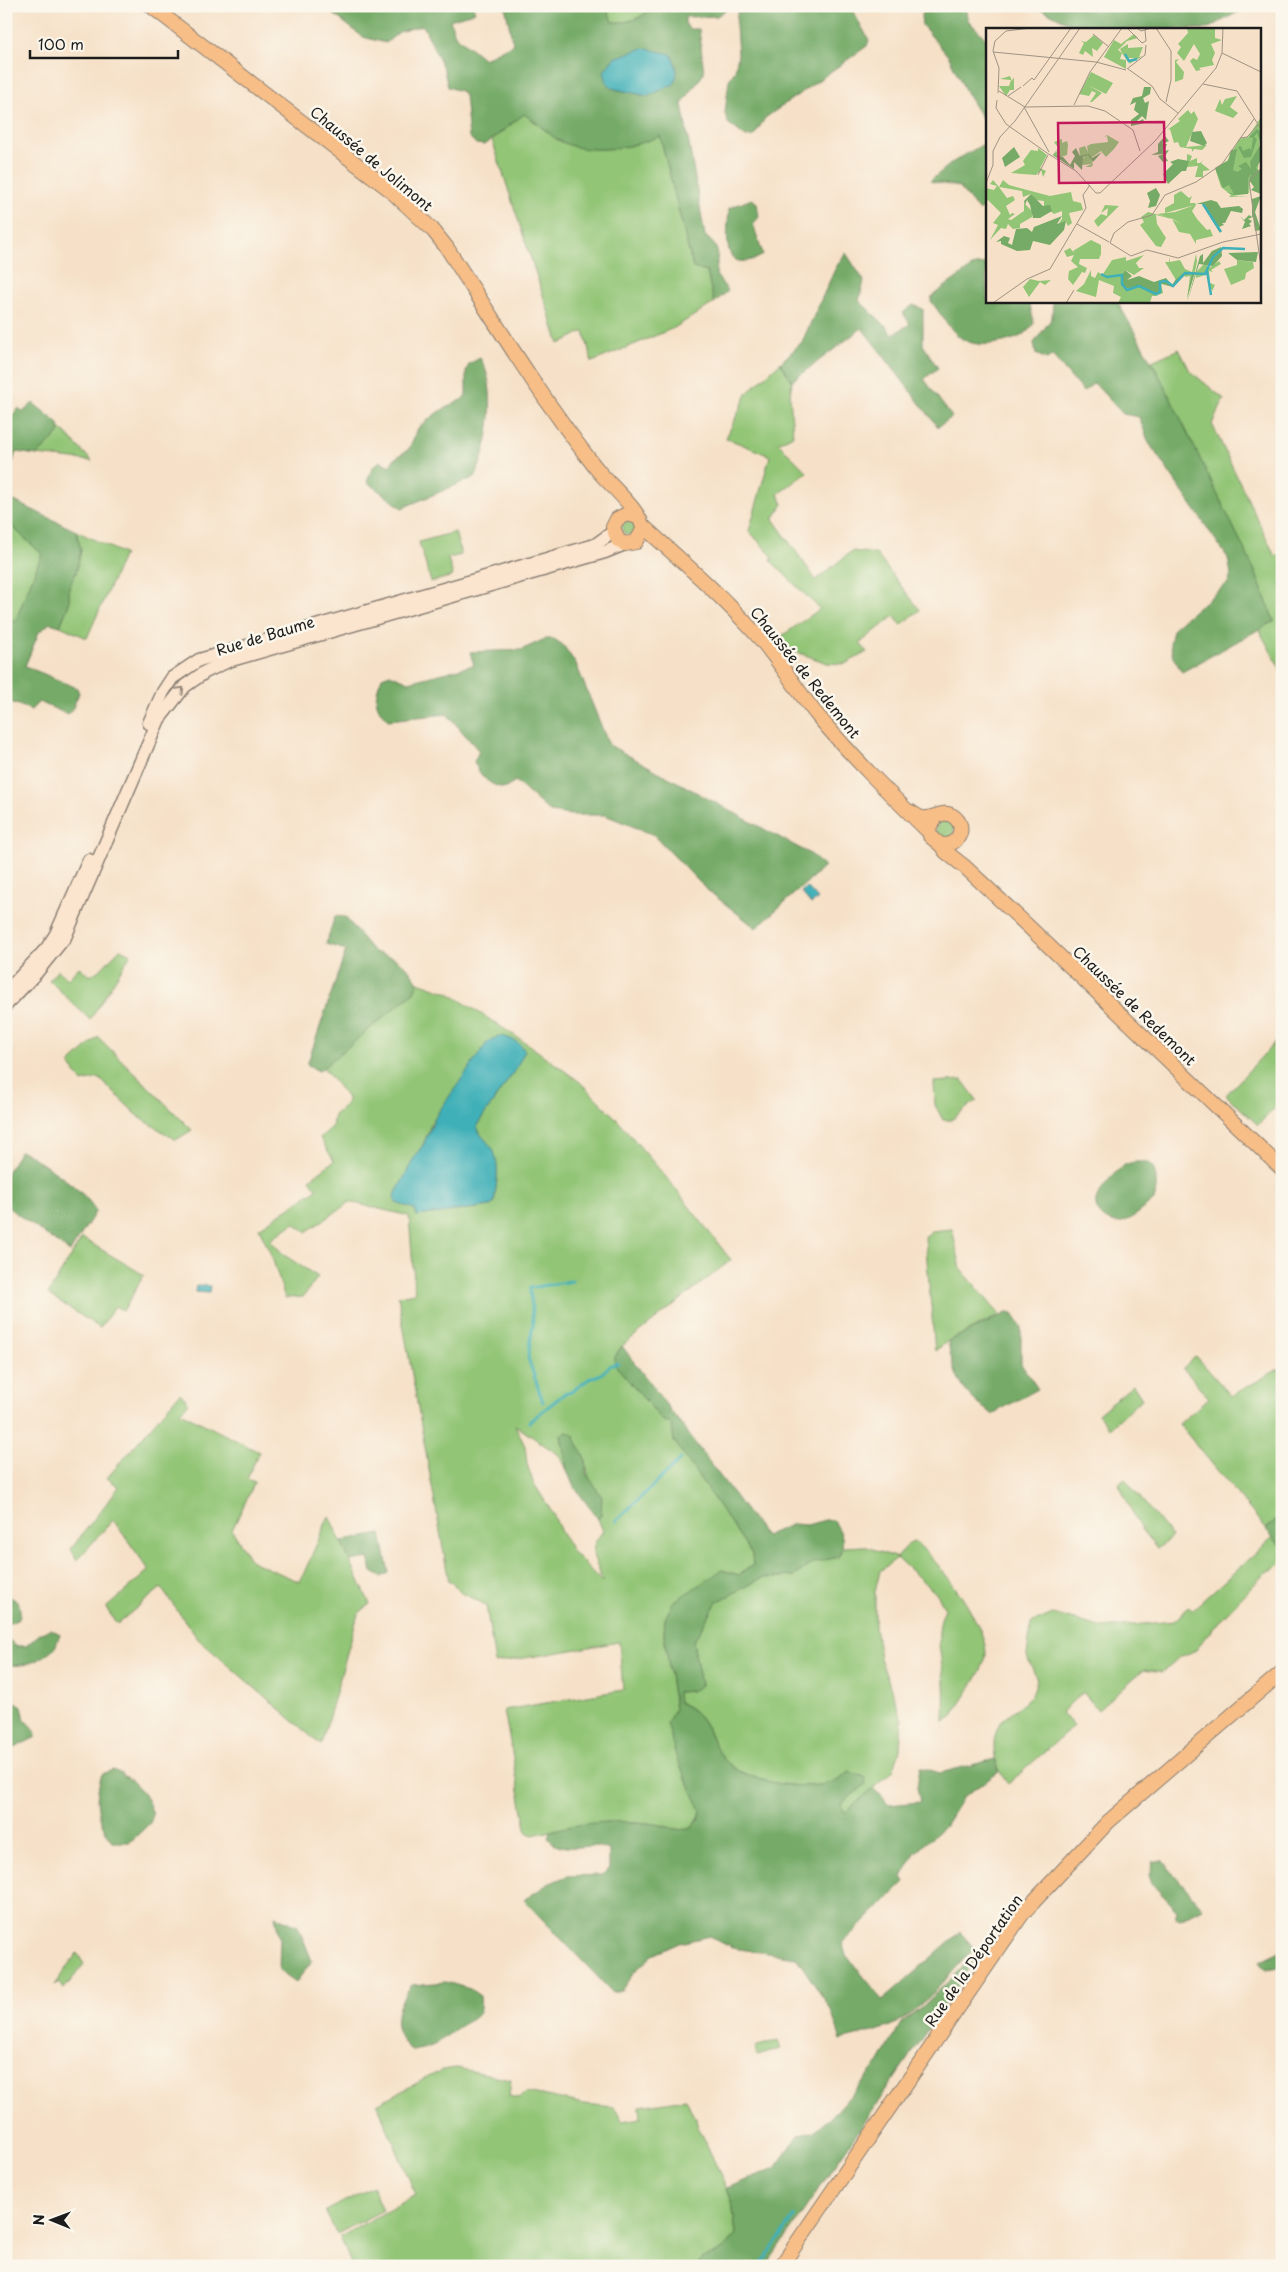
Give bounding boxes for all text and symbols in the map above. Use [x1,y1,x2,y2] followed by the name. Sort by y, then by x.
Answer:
[30,28,178,60] scale bar
[986,28,1260,302] inset map
[38,32,84,55] text: 100 m
[306,100,438,216] street label: Chaussée de Jolimont
[745,601,867,743] street label: Chaussée de Redemont
[213,609,317,661] street label: Rue de Baume
[175,687,184,696] one-way arrow
[1068,940,1202,1070] street label: Chaussée de Redemont
[919,1889,1027,2031] street label: Rue de la Déportation
[28,2194,78,2244] north arrow
[28,2214,49,2225] text: N

